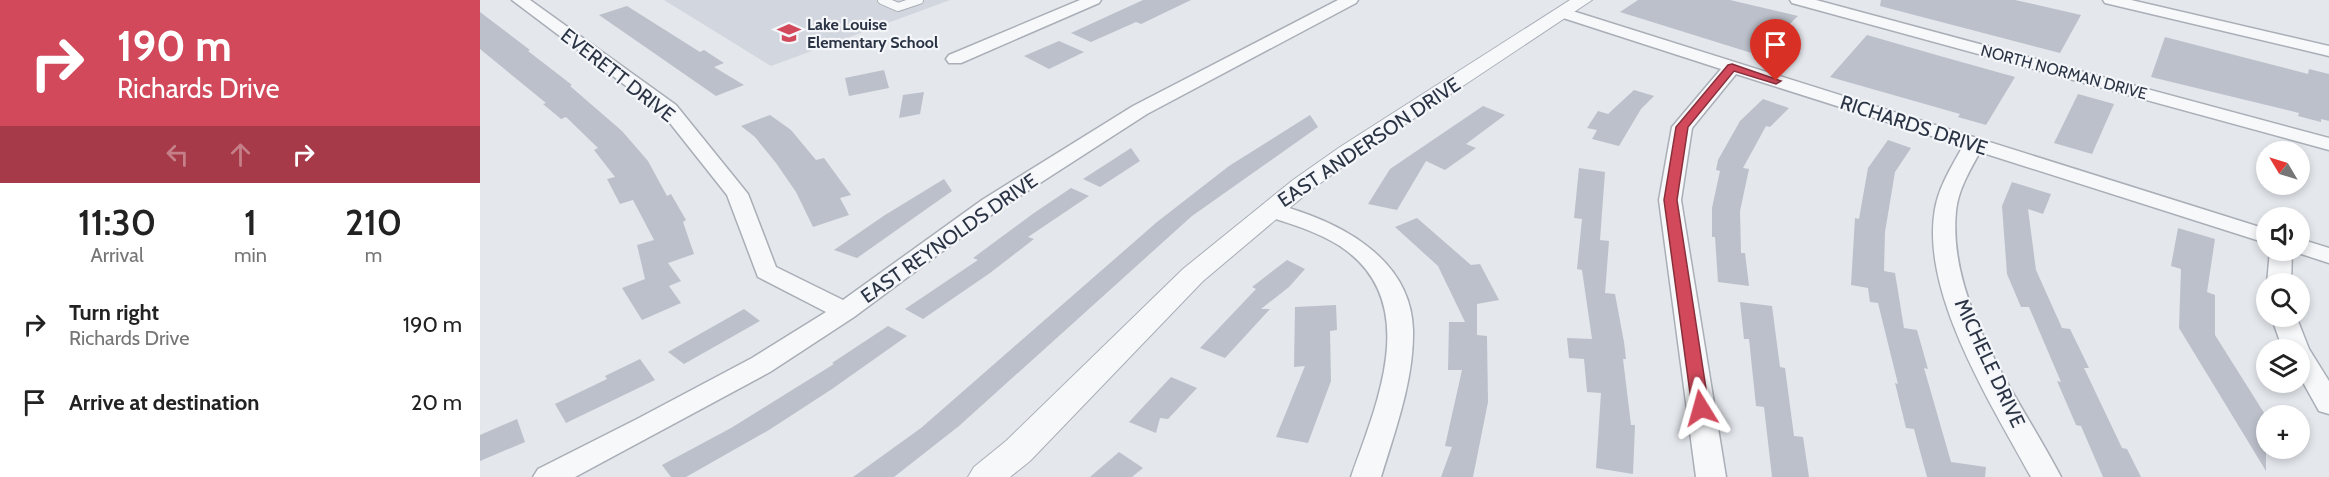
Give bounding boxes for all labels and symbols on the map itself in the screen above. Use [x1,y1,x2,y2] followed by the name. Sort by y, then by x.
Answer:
[807,15,938,52] place label: Lake Louise Elementary School
[1750,19,1801,81] pin
[776,20,802,46] school or university icon: Lake Louise Elementary School
[556,23,680,127] street label: EVERETT DRIVE
[1979,41,2149,103] street label: NORTH NORMAN DRIVE
[1273,72,1465,212] street label: EAST ANDERSON DRIVE
[1837,90,1991,160] street label: RICHARDS DRIVE
[2256,141,2310,195] north arrow
[856,168,1042,308] street label: EAST REYNOLDS DRIVE
[1950,295,2030,431] street label: MICHELE DRIVE
[1669,376,1733,440] position arrow

